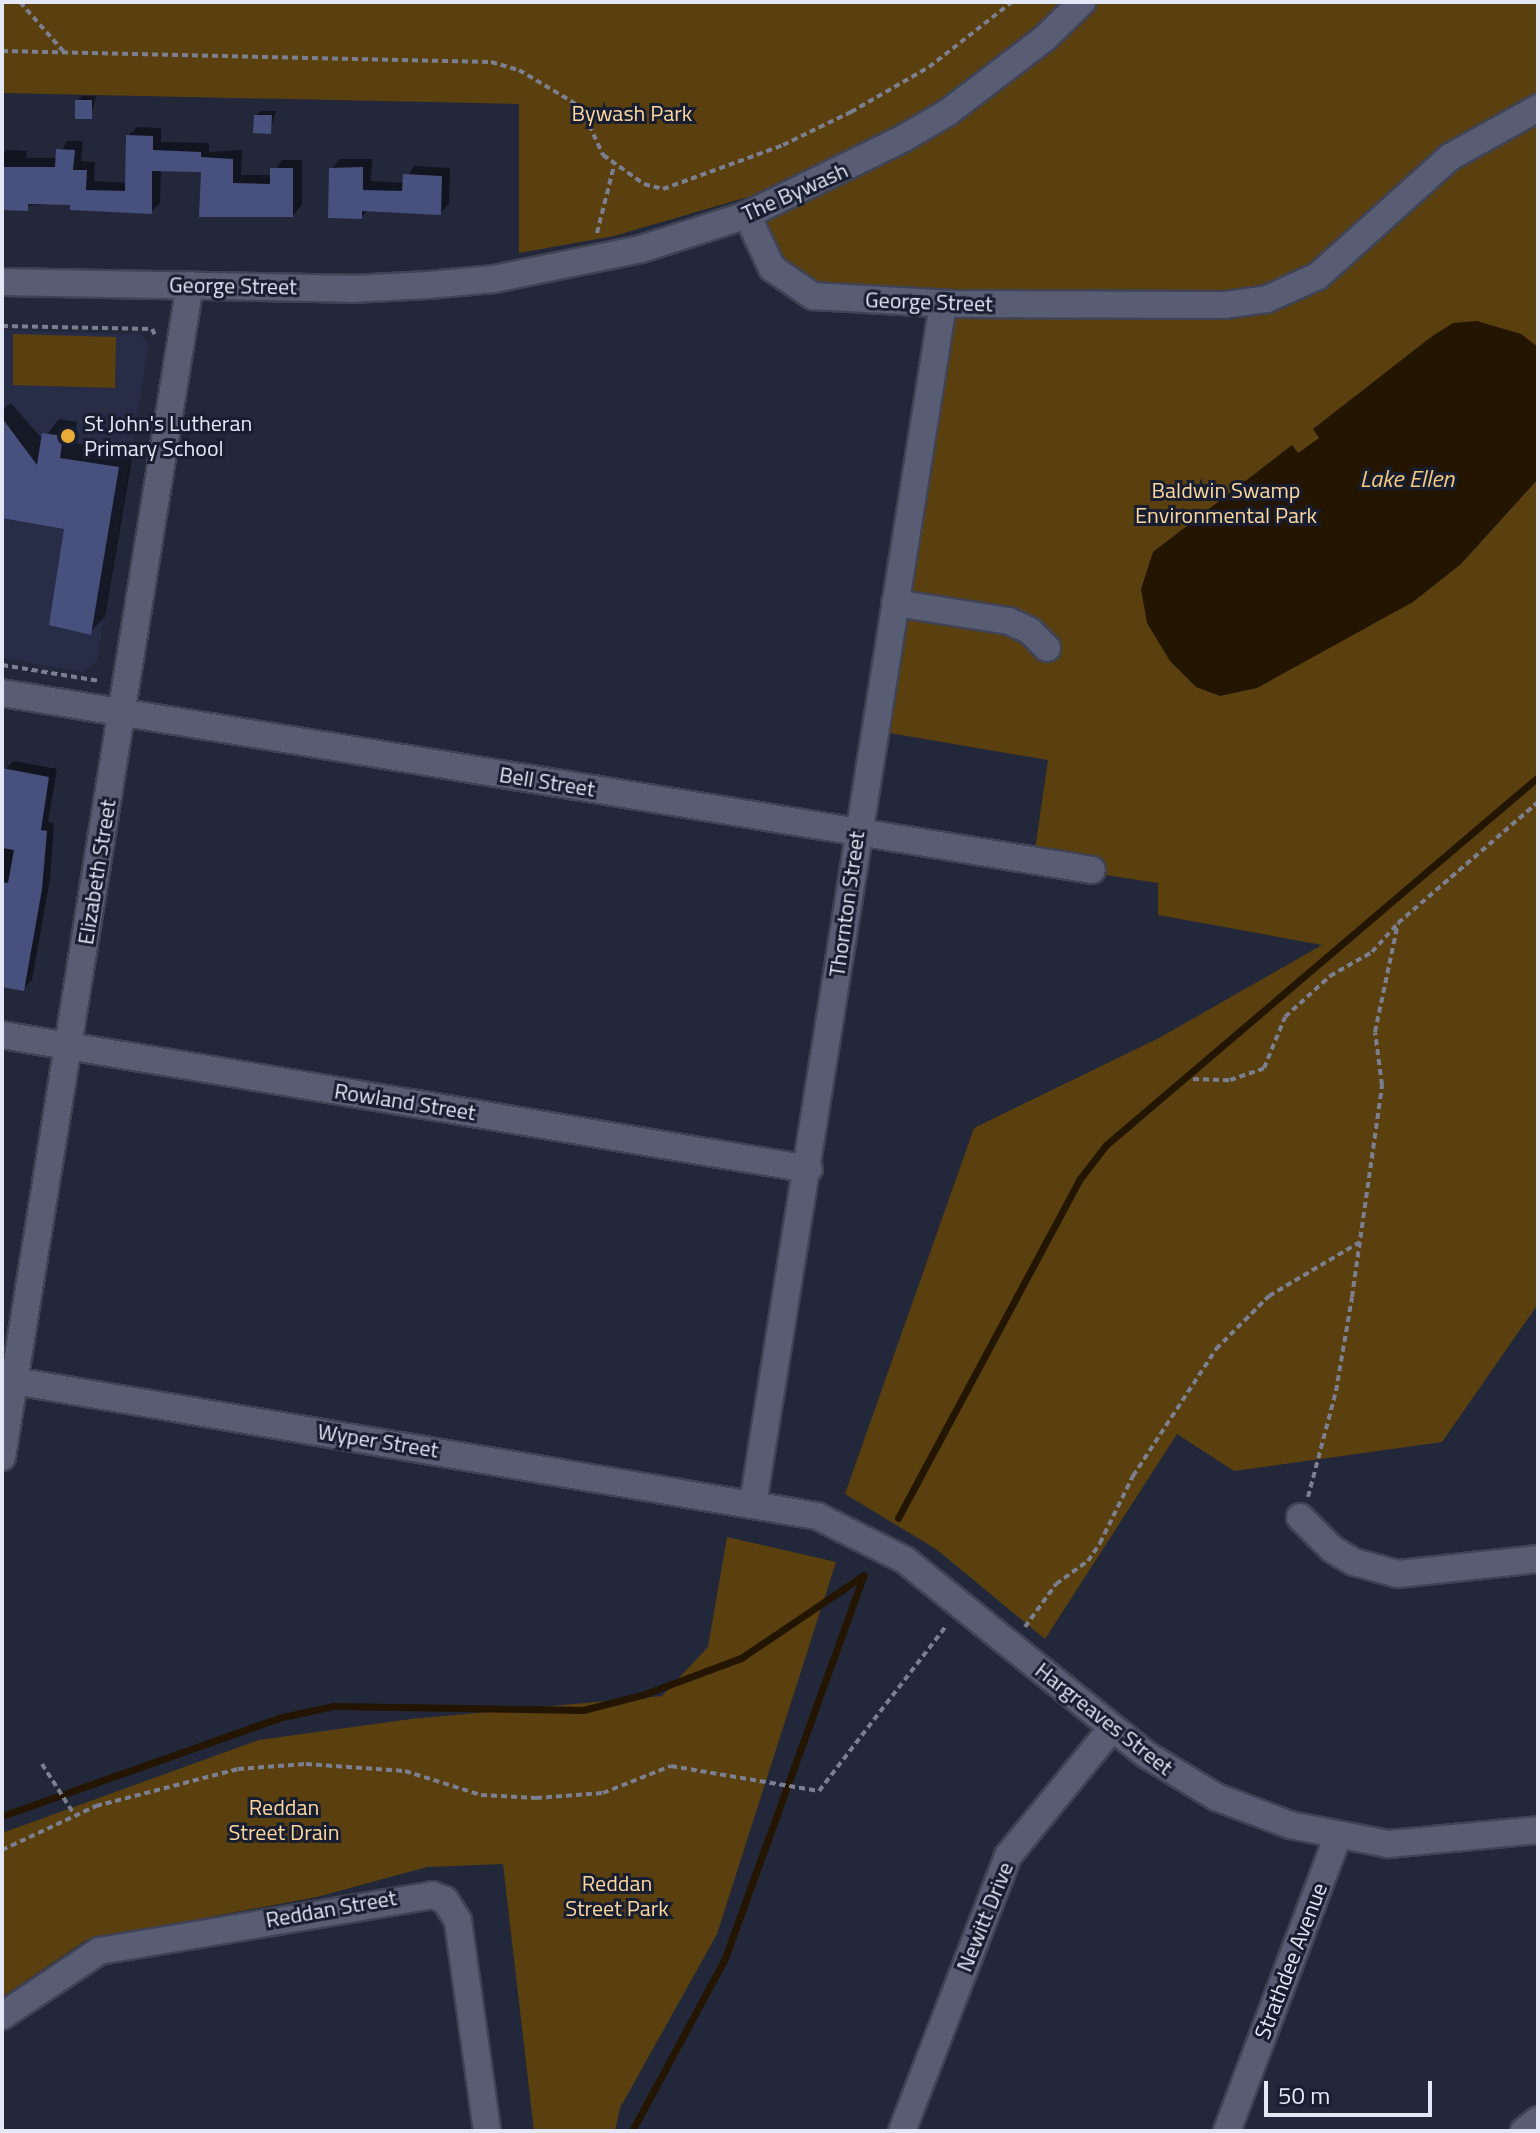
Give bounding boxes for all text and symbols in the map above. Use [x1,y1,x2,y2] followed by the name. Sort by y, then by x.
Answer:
[572,101,692,127] park label: Bywash Park
[738,157,852,227] street label: The Bywash
[169,272,297,300] street label: George Street
[865,287,993,317] street label: George Street
[84,410,252,462] place label: St John's Lutheran Primary School
[59,427,77,445] marker: St John's Lutheran Primary School
[1360,465,1454,493] water label: Lake Ellen
[1135,477,1317,528] park label: Baldwin Swamp Environmental Park
[497,761,597,803] street label: Bell Street
[72,797,122,947] street label: Elizabeth Street
[824,829,870,979] street label: Thornton Street
[332,1078,478,1126] street label: Rowland Street
[316,1418,440,1464] street label: Wyper Street
[1030,1657,1178,1781] street label: Hargreaves Street
[228,1794,340,1846] park label: Reddan Street Drain
[951,1858,1019,1976] street label: Newitt Drive
[565,1870,669,1922] park label: Reddan Street Park
[1249,1879,1333,2043] street label: Strathdee Avenue
[264,1885,398,1933] street label: Reddan Street
[1268,2065,1436,2115] scale bar
[1278,2077,1330,2113] text: 50 m

